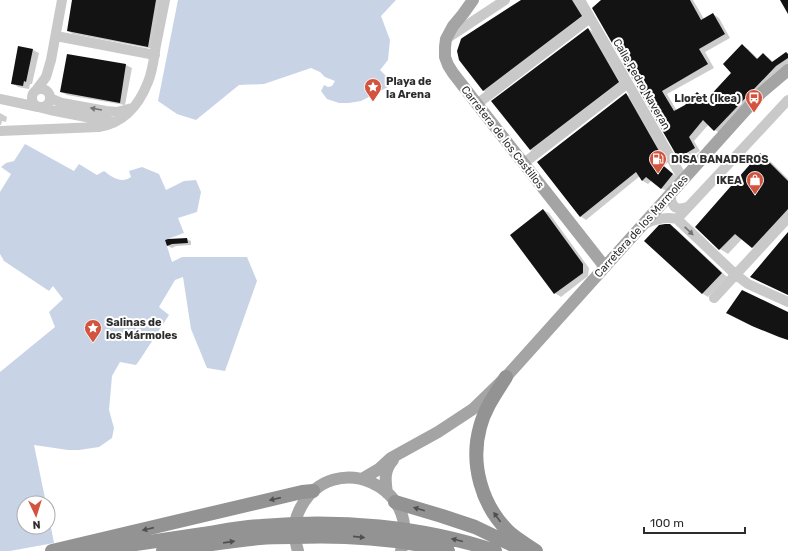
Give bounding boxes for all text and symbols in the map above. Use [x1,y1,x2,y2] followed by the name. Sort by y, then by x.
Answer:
[610,36,673,132] street label: Calle Pedro Naveran
[386,75,432,101] place label: Playa de la Arena
[363,77,383,102] place icon: Playa de la Arena
[458,83,547,192] street label: Carretera de los Castillos
[744,88,764,113] bus stop icon: Lloret (Ikea)
[674,92,741,105] place label: Lloret (Ikea)
[90,106,102,112] one-way arrow
[648,149,668,174] fuel station icon: DISA BANADEROS
[671,153,768,166] place label: DISA BANADEROS
[745,170,765,195] shop icon: IKEA
[592,172,691,280] street label: Carretera de los Marmoles
[716,174,742,187] place label: IKEA
[684,226,694,236] one-way arrow
[106,316,177,342] place label: Salinas de los Mármoles
[83,318,103,343] place icon: Salinas de los Mármoles
[16,495,56,535] north arrow
[268,496,281,502] one-way arrow
[412,506,425,512] one-way arrow
[644,509,745,535] scale bar
[493,512,501,522] one-way arrow
[650,516,684,530] text: 100 m
[32,518,41,531] text: N
[142,526,154,532] one-way arrow
[353,534,365,540] one-way arrow
[451,537,463,543] one-way arrow
[223,539,235,545] one-way arrow

